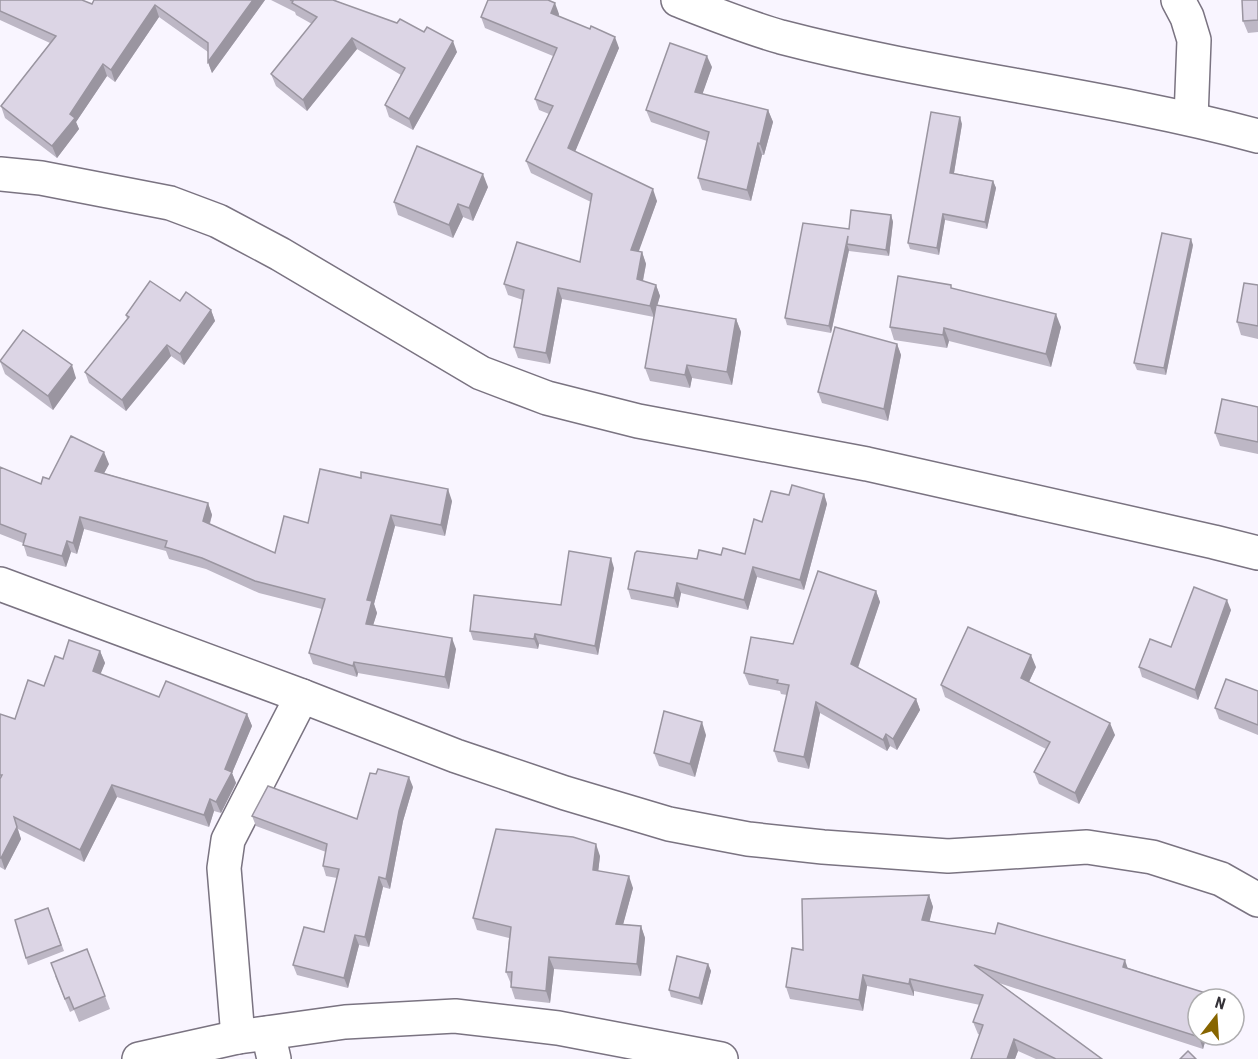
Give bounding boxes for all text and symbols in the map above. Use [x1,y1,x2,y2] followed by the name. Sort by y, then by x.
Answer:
[1186,987,1246,1047] north arrow
[1213,993,1228,1014] text: N

